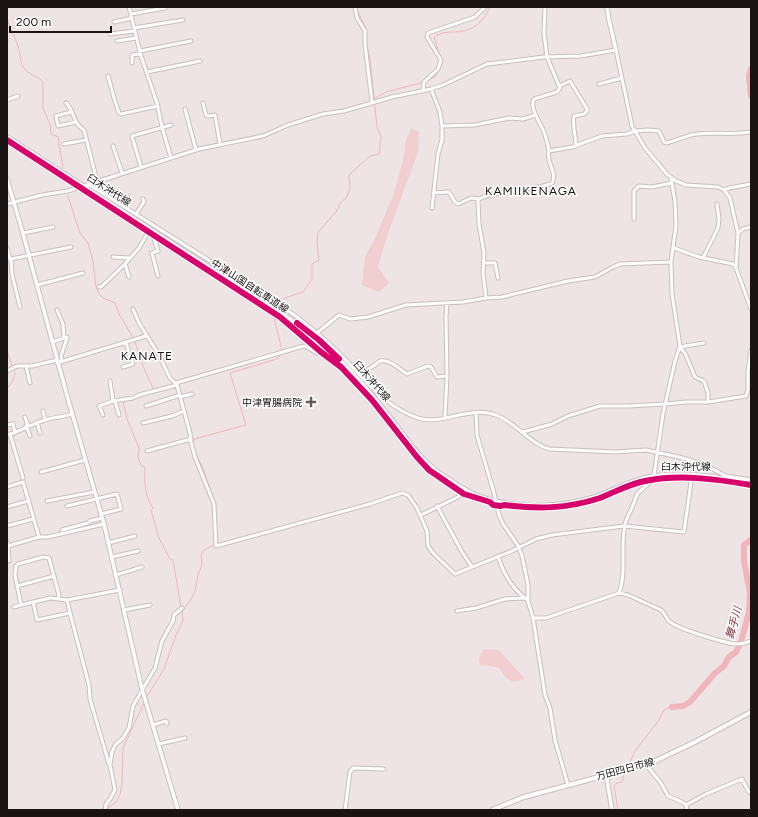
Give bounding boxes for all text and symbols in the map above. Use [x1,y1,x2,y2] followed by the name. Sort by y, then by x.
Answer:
[10,8,111,34] scale bar
[16,15,51,29] text: 200 m
[84,171,134,209] street label: 臼木沖代線
[485,184,577,198] district label: KAMIIKENAGA
[209,256,291,316] street label: 中津山国自転車道線
[121,349,173,363] district label: KANATE
[351,358,393,404] street label: 臼木沖代線
[242,396,302,409] place label: 中津胃腸病院
[305,396,317,408] marker: 中津胃腸病院
[661,460,711,473] street label: 臼木沖代線
[723,604,745,641] water label: 舞手川
[594,755,656,783] street label: 万田四日市線

